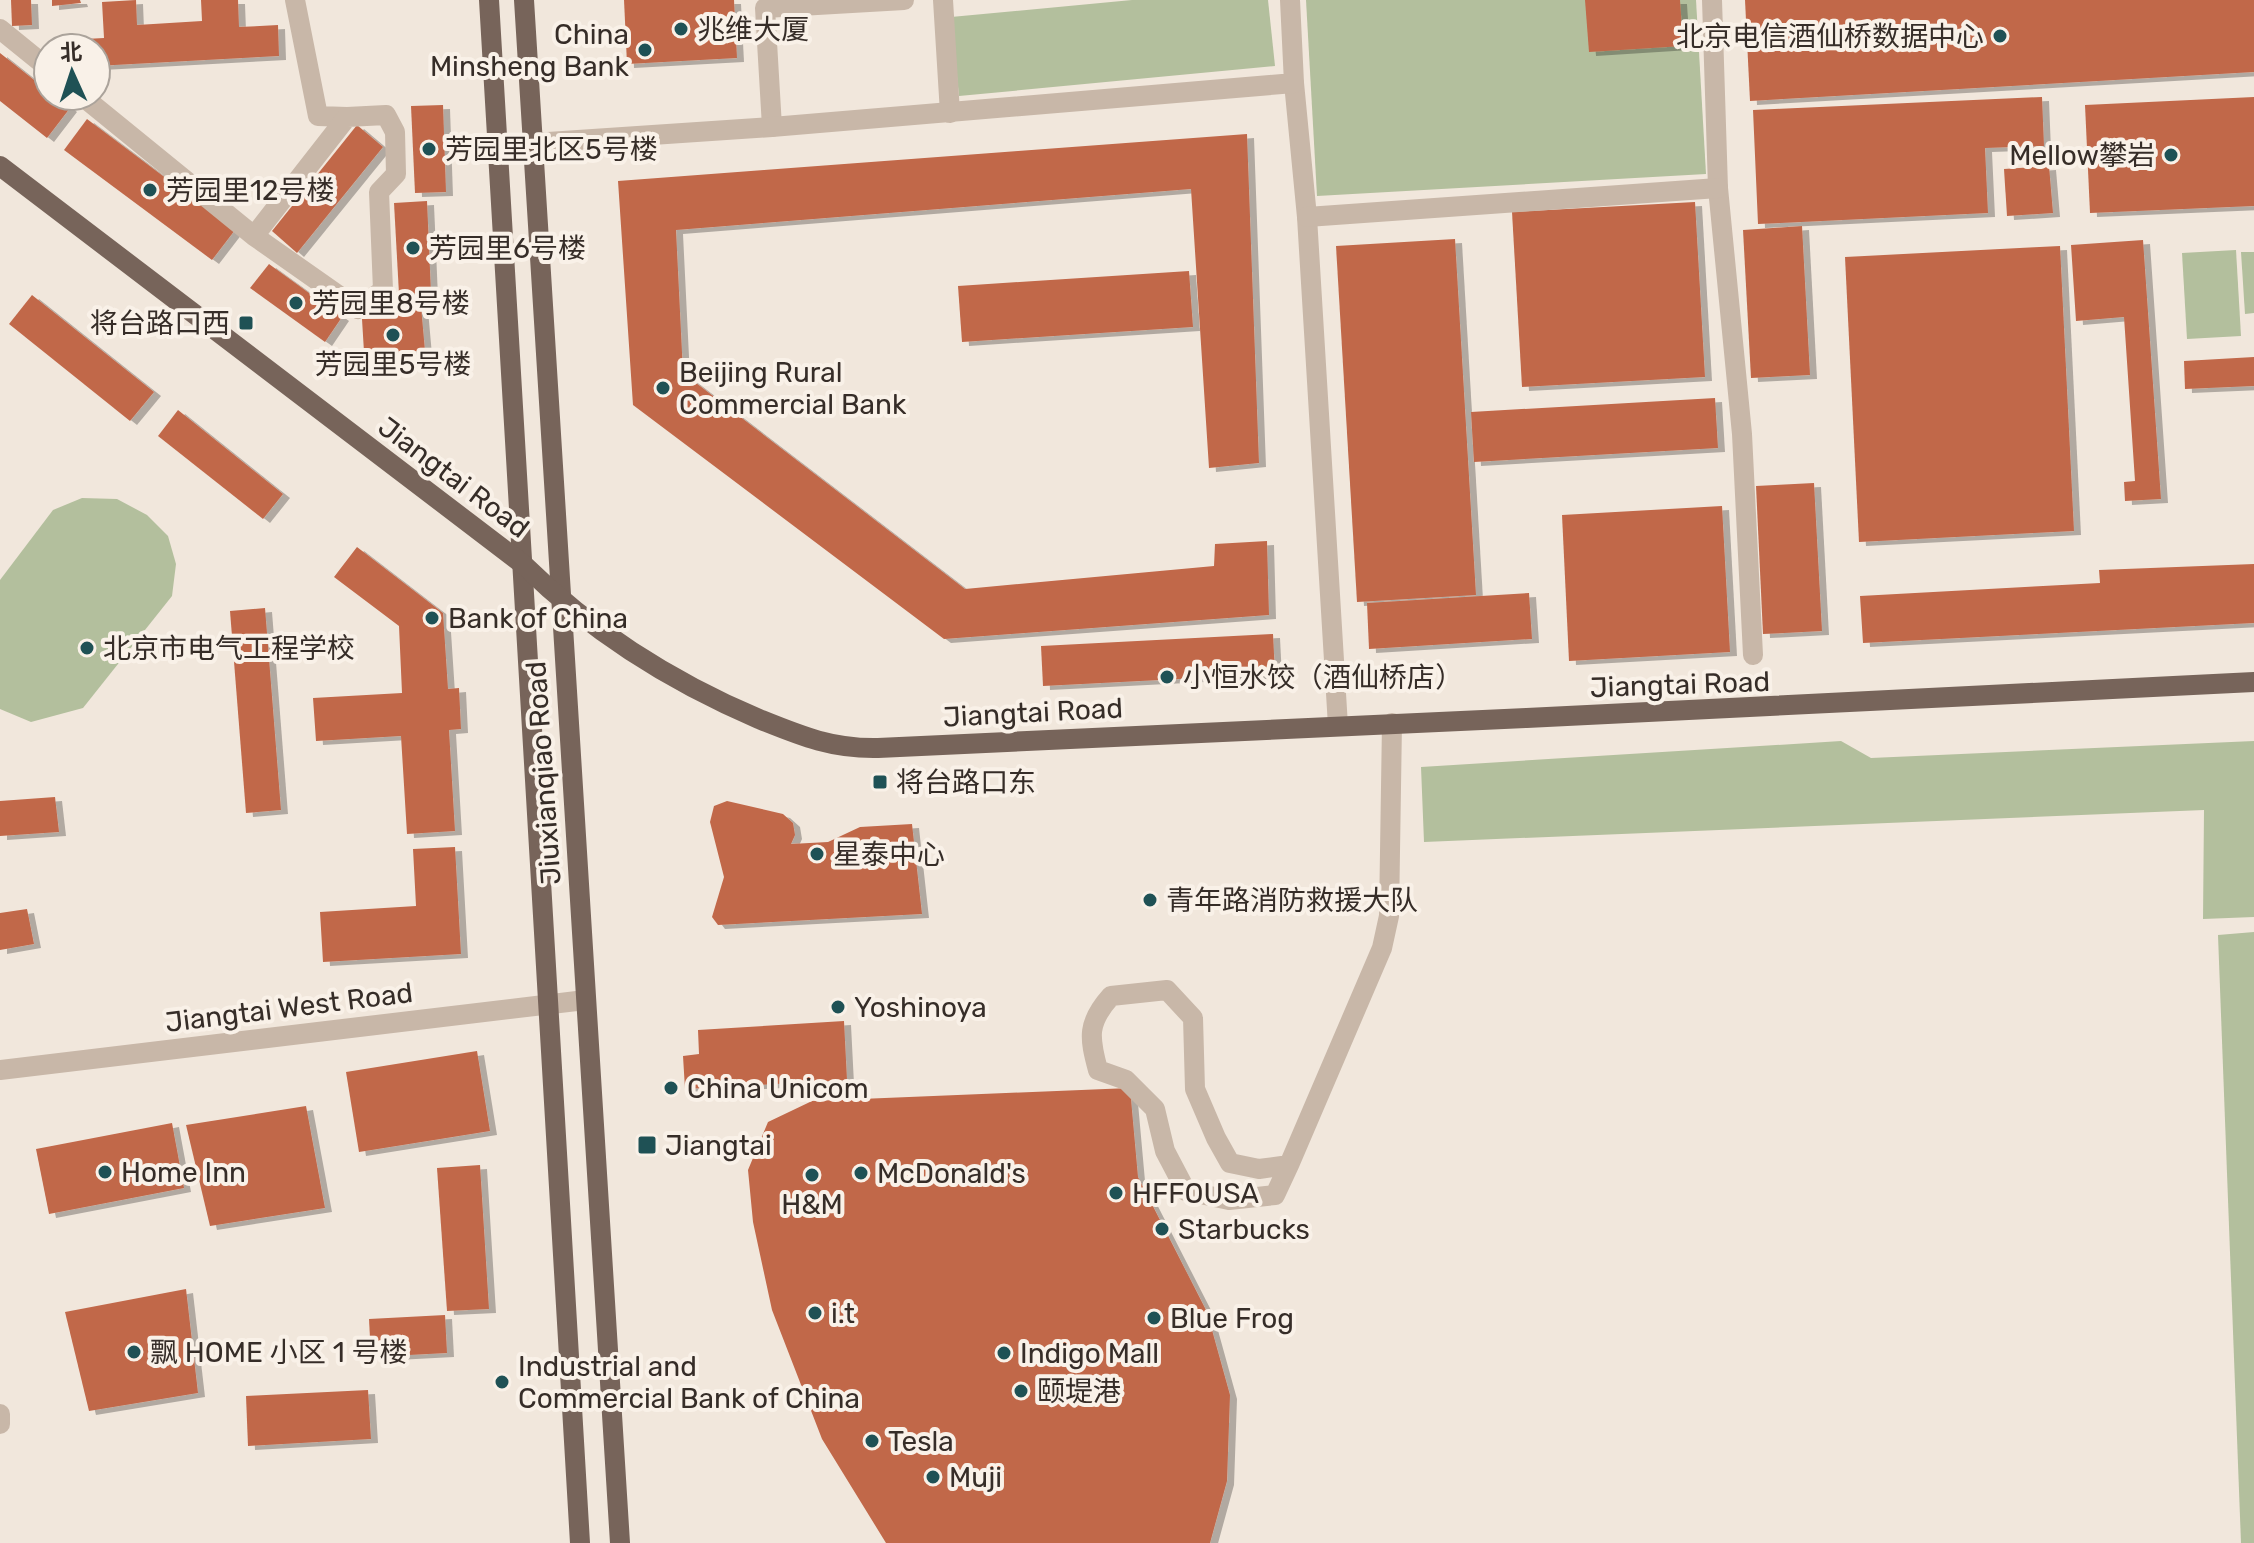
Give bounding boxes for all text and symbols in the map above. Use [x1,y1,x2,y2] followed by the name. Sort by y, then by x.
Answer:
[697,13,809,46] place label: 兆维大厦
[430,18,630,83] place label: China Minsheng Bank
[672,20,690,38] marker: 兆维大厦
[1676,20,1984,53] place label: 北京电信酒仙桥数据中心
[1991,27,2009,45] marker: 北京电信酒仙桥数据中心
[32,32,112,112] north arrow
[59,38,83,67] text: 北
[636,41,654,59] marker: China Minsheng Bank
[445,133,658,166] place label: 芳园里北区5号楼
[2009,139,2155,172] place label: Mellow攀岩
[420,140,438,158] marker: 芳园里北区5号楼
[2162,146,2180,164] marker: Mellow攀岩
[166,174,334,207] place label: 芳园里12号楼
[141,181,159,199] marker: 芳园里12号楼
[429,232,586,265] place label: 芳园里6号楼
[404,239,422,257] marker: 芳园里6号楼
[312,287,470,320] place label: 芳园里8号楼
[287,294,305,312] marker: 芳园里8号楼
[90,307,230,340] place label: 将台路口西
[237,314,255,332] marker: 将台路口西
[384,326,402,344] marker: 芳园里5号楼
[315,348,471,381] place label: 芳园里5号楼
[679,356,907,421] place label: Beijing Rural Commercial Bank
[654,379,672,397] marker: Beijing Rural Commercial Bank
[372,410,536,545] street label: Jiangtai Road
[448,602,628,635] place label: Bank of China
[423,609,441,627] marker: Bank of China
[103,632,355,665] place label: 北京市电气工程学校
[78,639,96,657] marker: 北京市电气工程学校
[519,660,568,886] street label: Jiuxianqiao Road
[1183,661,1463,694] place label: 小恒水饺（酒仙桥店）
[1589,665,1771,704] street label: Jiangtai Road
[1158,668,1176,686] marker: 小恒水饺（酒仙桥店）
[942,691,1124,734] street label: Jiangtai Road
[896,766,1036,799] place label: 将台路口东
[871,773,889,791] marker: 将台路口东
[833,838,945,871] place label: 星泰中心
[808,845,826,863] marker: 星泰中心
[1166,884,1418,917] place label: 青年路消防救援大队
[1141,891,1159,909] marker: 青年路消防救援大队
[163,976,415,1039] street label: Jiangtai West Road
[854,991,987,1024] place label: Yoshinoya
[829,998,847,1016] marker: Yoshinoya
[687,1072,869,1105] place label: China Unicom
[662,1079,680,1097] marker: China Unicom
[665,1129,772,1162] place label: Jiangtai
[636,1134,658,1156] marker: Jiangtai
[121,1156,246,1189] place label: Home Inn
[877,1157,1026,1190] place label: McDonald's
[96,1163,114,1181] marker: Home Inn
[852,1164,870,1182] marker: McDonald's
[803,1166,821,1184] marker: H&M
[1132,1177,1259,1210] place label: HFFOUSA
[1107,1184,1125,1202] marker: HFFOUSA
[781,1188,843,1221] place label: H&M
[1178,1213,1310,1246] place label: Starbucks
[1153,1220,1171,1238] marker: Starbucks
[831,1297,855,1330] place label: i.t
[1170,1302,1294,1335] place label: Blue Frog
[806,1304,824,1322] marker: i.t
[1145,1309,1163,1327] marker: Blue Frog
[150,1336,408,1369] place label: 飘 HOME 小区 1 号楼
[1020,1337,1159,1370] place label: Indigo Mall
[125,1343,143,1361] marker: 飘 HOME 小区 1 号楼
[995,1344,1013,1362] marker: Indigo Mall
[518,1350,860,1415] place label: Industrial and Commercial Bank of China
[493,1373,511,1391] marker: Industrial and Commercial Bank of China
[1037,1375,1121,1408] place label: 颐堤港
[1012,1382,1030,1400] marker: 颐堤港
[888,1425,954,1458] place label: Tesla
[863,1432,881,1450] marker: Tesla
[949,1461,1002,1494] place label: Muji
[924,1468,942,1486] marker: Muji

